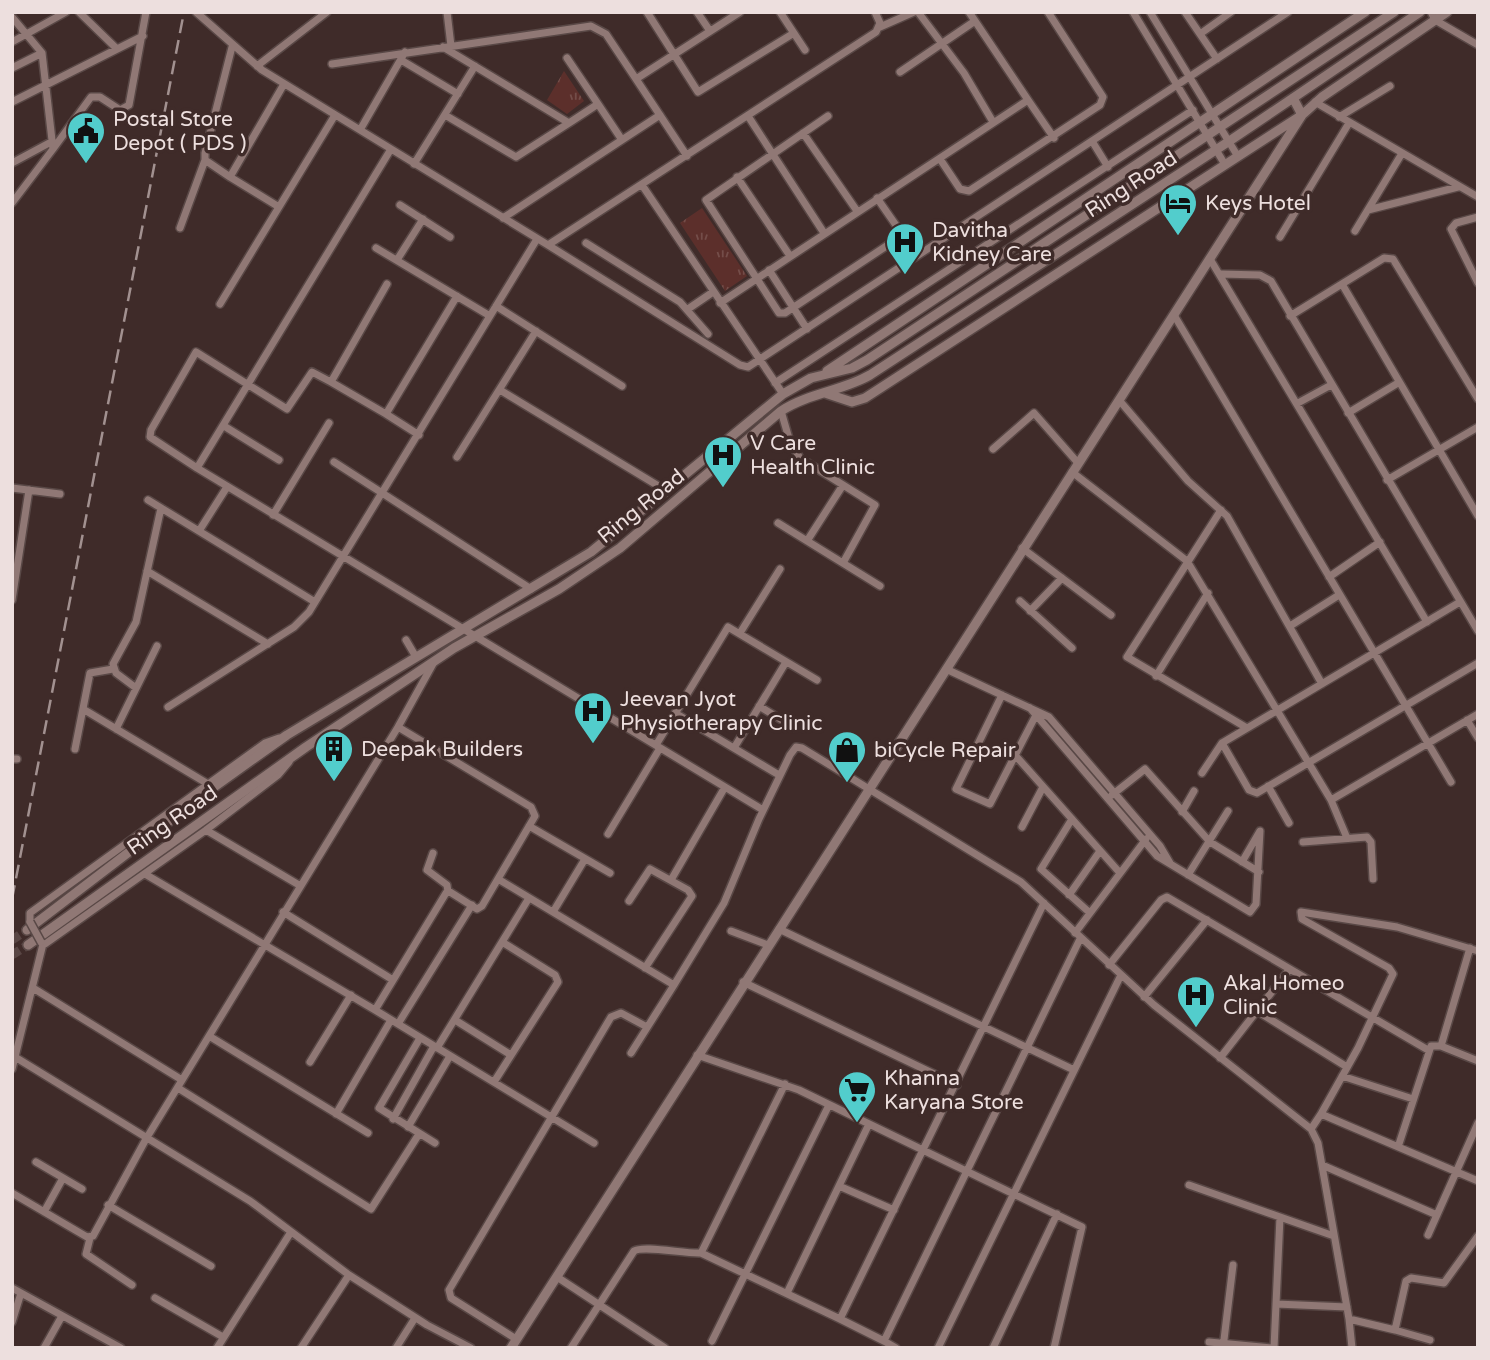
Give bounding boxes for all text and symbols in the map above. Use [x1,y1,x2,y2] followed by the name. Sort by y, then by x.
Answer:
[113,107,247,156] place label: Postal Store Depot ( PDS )
[65,110,107,165] public building icon: Postal Store Depot ( PDS )
[1081,145,1182,223] street label: Ring Road
[1157,182,1199,237] hotel icon: Keys Hotel
[1205,191,1311,216] place label: Keys Hotel
[932,218,1052,267] place label: Davitha Kidney Care
[884,221,926,276] hospital icon: Davitha Kidney Care
[750,431,875,480] place label: V Care Health Clinic
[702,434,744,489] hospital icon: V Care Health Clinic
[593,464,690,549] street label: Ring Road
[620,687,823,736] place label: Jeevan Jyot Physiotherapy Clinic
[572,690,614,745] hospital icon: Jeevan Jyot Physiotherapy Clinic
[313,728,355,783] building icon: Deepak Builders
[826,729,868,784] shop icon: biCycle Repair
[361,737,523,762] place label: Deepak Builders
[874,738,1016,763] place label: biCycle Repair
[122,780,222,861] street label: Ring Road
[1223,971,1345,1020] place label: Akal Homeo Clinic
[1175,974,1217,1029] hospital icon: Akal Homeo Clinic
[884,1066,1024,1115] place label: Khanna Karyana Store
[836,1069,878,1124] supermarket icon: Khanna Karyana Store

